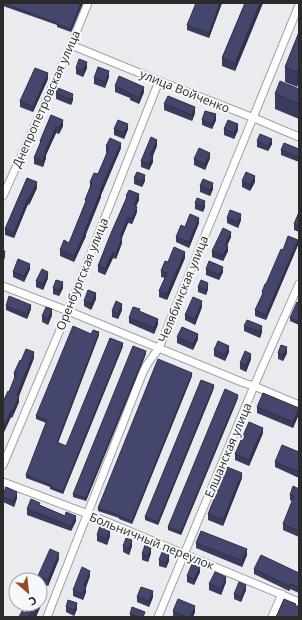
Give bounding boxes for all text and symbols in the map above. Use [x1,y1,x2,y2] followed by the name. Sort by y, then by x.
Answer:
[8,28,84,170] street label: Днепропетровская улица
[138,65,232,117] street label: улица Войченко
[52,215,112,333] street label: Оренбургская улица
[154,233,212,345] street label: Челябинская улица
[200,400,256,500] street label: Елшанская улица
[87,508,218,574] street label: Больничный переулок
[8,572,48,612] north arrow
[26,593,40,610] text: С

